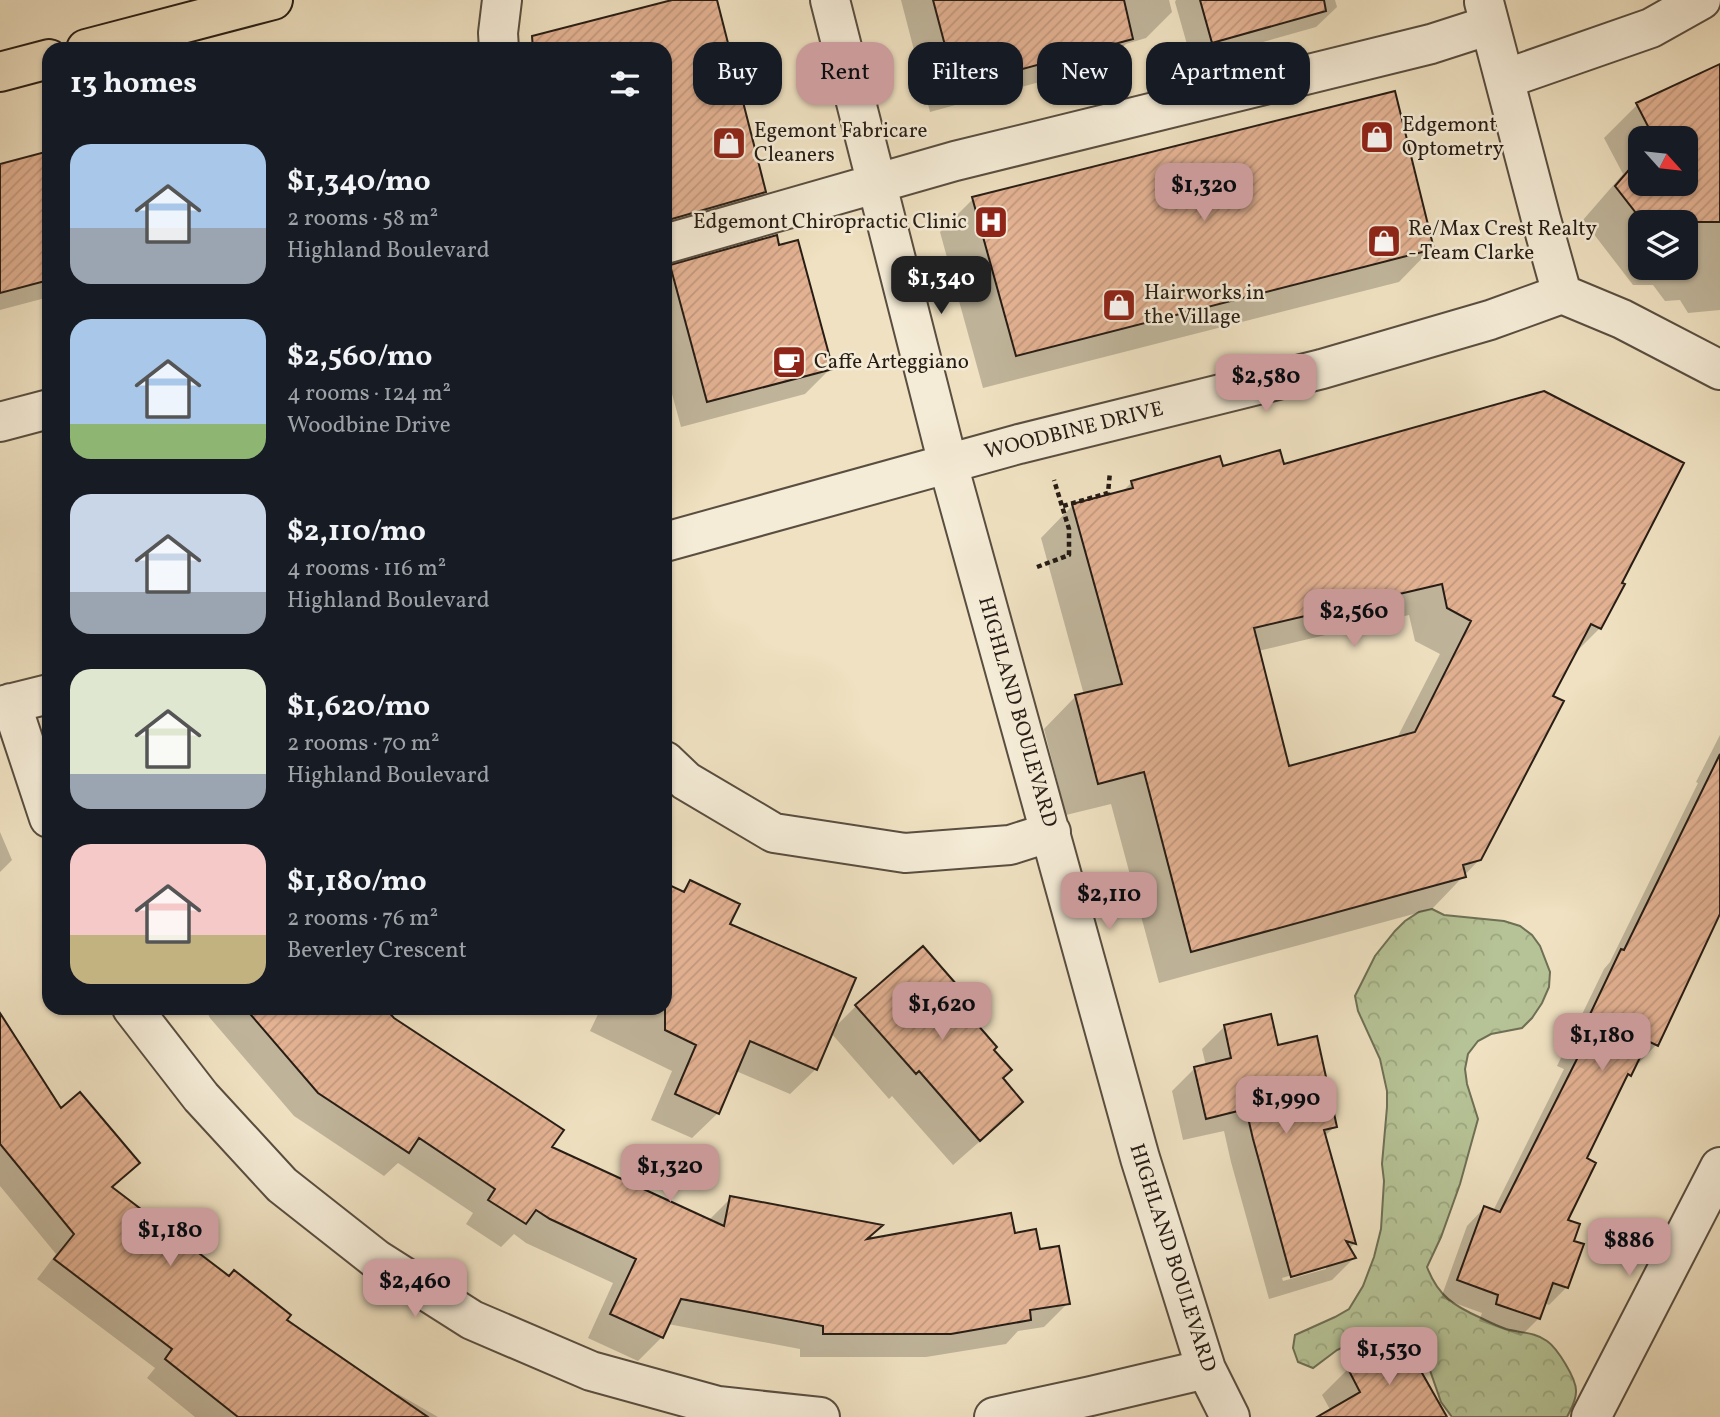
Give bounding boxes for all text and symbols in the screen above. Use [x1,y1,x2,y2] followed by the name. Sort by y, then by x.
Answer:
[693,42,782,105] chip: Buy
[796,42,894,105] chip: Rent
[908,42,1023,105] chip: Filters
[1037,42,1132,105] chip: New
[1146,42,1310,105] chip: Apartment
[70,63,197,105] text: 13 homes
[606,65,644,103] icon: filters
[1402,111,1504,164] place label: Edgemont Optometry
[754,117,928,170] place label: Egemont Fabricare Cleaners
[1358,118,1396,156] shop icon: Edgemont Optometry
[710,124,748,162] shop icon: Egemont Fabricare Cleaners
[1628,126,1698,196] north arrow
[1628,126,1698,280] map controls
[287,161,431,203] text: $1,340/mo
[1147,164,1261,223] pin: $1,320
[1171,170,1237,202] text: $1,320
[126,172,210,256] icon: home
[287,203,438,235] text: 2 rooms · 58 m²
[972,203,1010,241] hospital icon: Edgemont Chiropractic Clinic
[693,208,967,237] place label: Edgemont Chiropractic Clinic
[1628,210,1698,280] button: layers
[1408,215,1598,268] place label: Re/Max Crest Realty - Team Clarke
[1365,222,1403,260] shop icon: Re/Max Crest Realty - Team Clarke
[287,235,490,267] text: Highland Boulevard
[884,256,998,316] pin: $1,340
[907,263,975,295] text: $1,340
[1144,279,1265,332] place label: Hairworks in the Village
[1100,286,1138,324] shop icon: Hairworks in the Village
[287,336,433,378] text: $2,560/mo
[770,343,808,381] cafe icon: Caffe Arteggiano
[126,347,210,431] icon: home
[814,348,969,377] place label: Caffe Arteggiano
[1209,354,1323,414] pin: $2,580
[1232,361,1301,393] text: $2,580
[287,378,451,410] text: 4 rooms · 124 m²
[981,395,1167,467] street label: WOODBINE DRIVE
[287,410,451,442] text: Woodbine Drive
[287,511,426,553] text: $2,110/mo
[126,522,210,606] icon: home
[287,553,446,585] text: 4 rooms · 116 m²
[287,585,490,617] text: Highland Boulevard
[1297,590,1411,649] pin: $2,560
[970,593,1064,831] street label: HIGHLAND BOULEVARD
[1319,596,1389,628] text: $2,560
[287,686,430,728] text: $1,620/mo
[126,697,210,781] icon: home
[287,728,440,760] text: 2 rooms · 70 m²
[287,760,490,792] text: Highland Boulevard
[287,861,427,903] text: $1,180/mo
[126,872,210,956] icon: home
[1052,872,1166,932] pin: $2,110
[1077,879,1141,911] text: $2,110
[287,903,438,935] text: 2 rooms · 76 m²
[287,935,467,967] text: Beverley Crescent
[885,982,999,1042] pin: $1,620
[908,989,976,1021] text: $1,620
[1545,1014,1659,1073] pin: $1,180
[1570,1020,1634,1052] text: $1,180
[1229,1076,1343,1136] pin: $1,990
[1252,1083,1320,1115] text: $1,990
[1121,1140,1223,1376] street label: HIGHLAND BOULEVARD
[613,1144,727,1204] pin: $1,320
[637,1151,703,1183] text: $1,320
[113,1208,227,1268] pin: $1,180
[138,1215,202,1247] text: $1,180
[1588,1218,1670,1278] pin: $886
[1604,1225,1654,1257] text: $886
[358,1260,472,1319] pin: $2,460
[379,1266,451,1298] text: $2,460
[1332,1328,1446,1387] pin: $1,530
[1356,1334,1422,1366] text: $1,530

